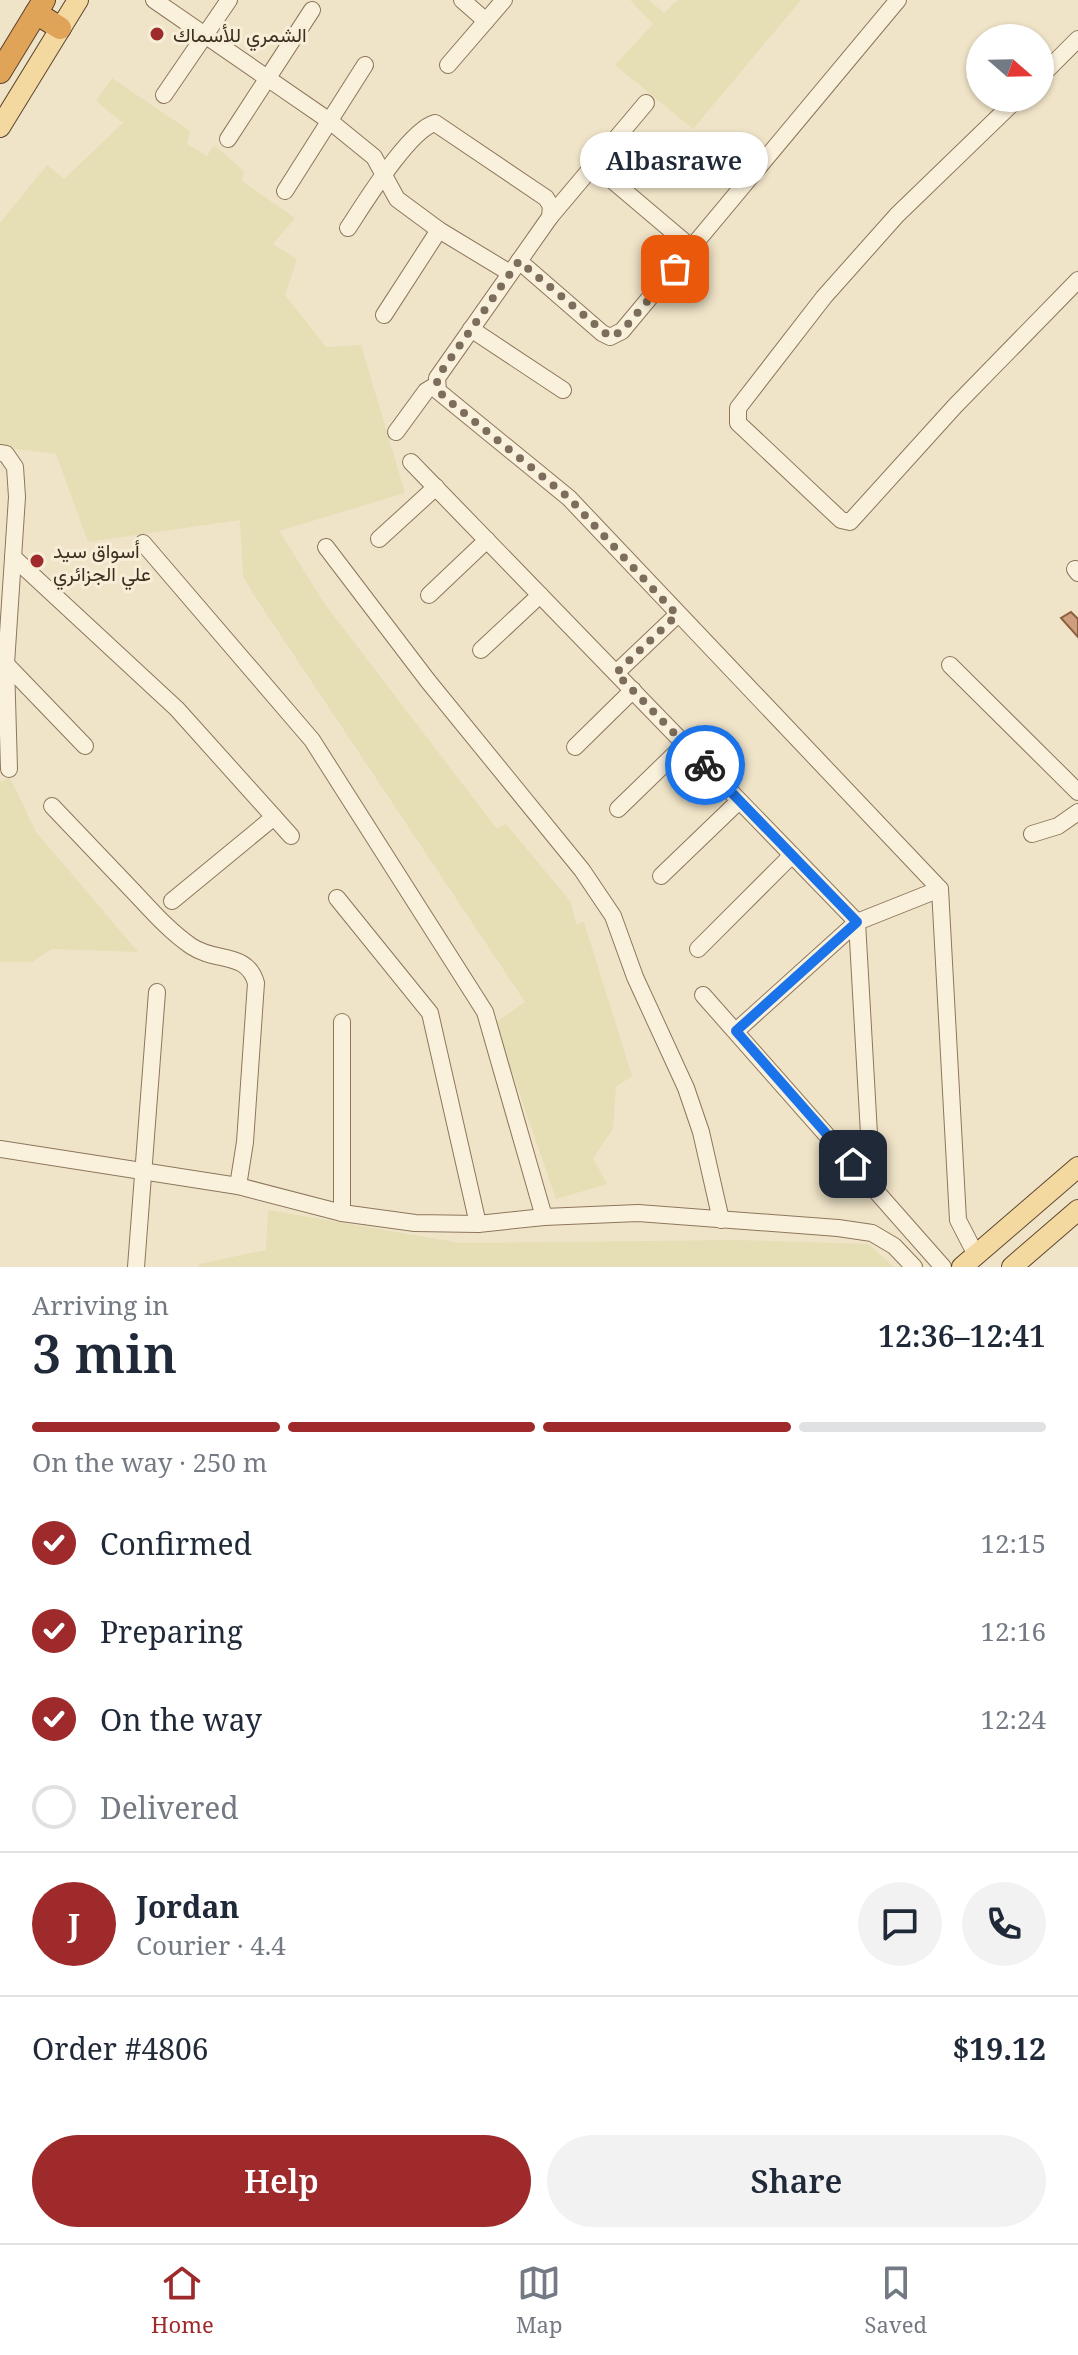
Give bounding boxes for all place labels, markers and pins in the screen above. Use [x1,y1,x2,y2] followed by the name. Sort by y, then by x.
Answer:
[173,21,307,52] place label: الشمري للأسماك
[148,25,166,43] marker: الشمري للأسماك
[581,133,769,189] callout: Albasrawe
[641,235,709,303] pin
[53,537,151,591] place label: أسواق سيد علي الجزائري
[28,552,46,570] marker: أسواق سيد علي الجزائري
[819,1130,887,1198] pin

